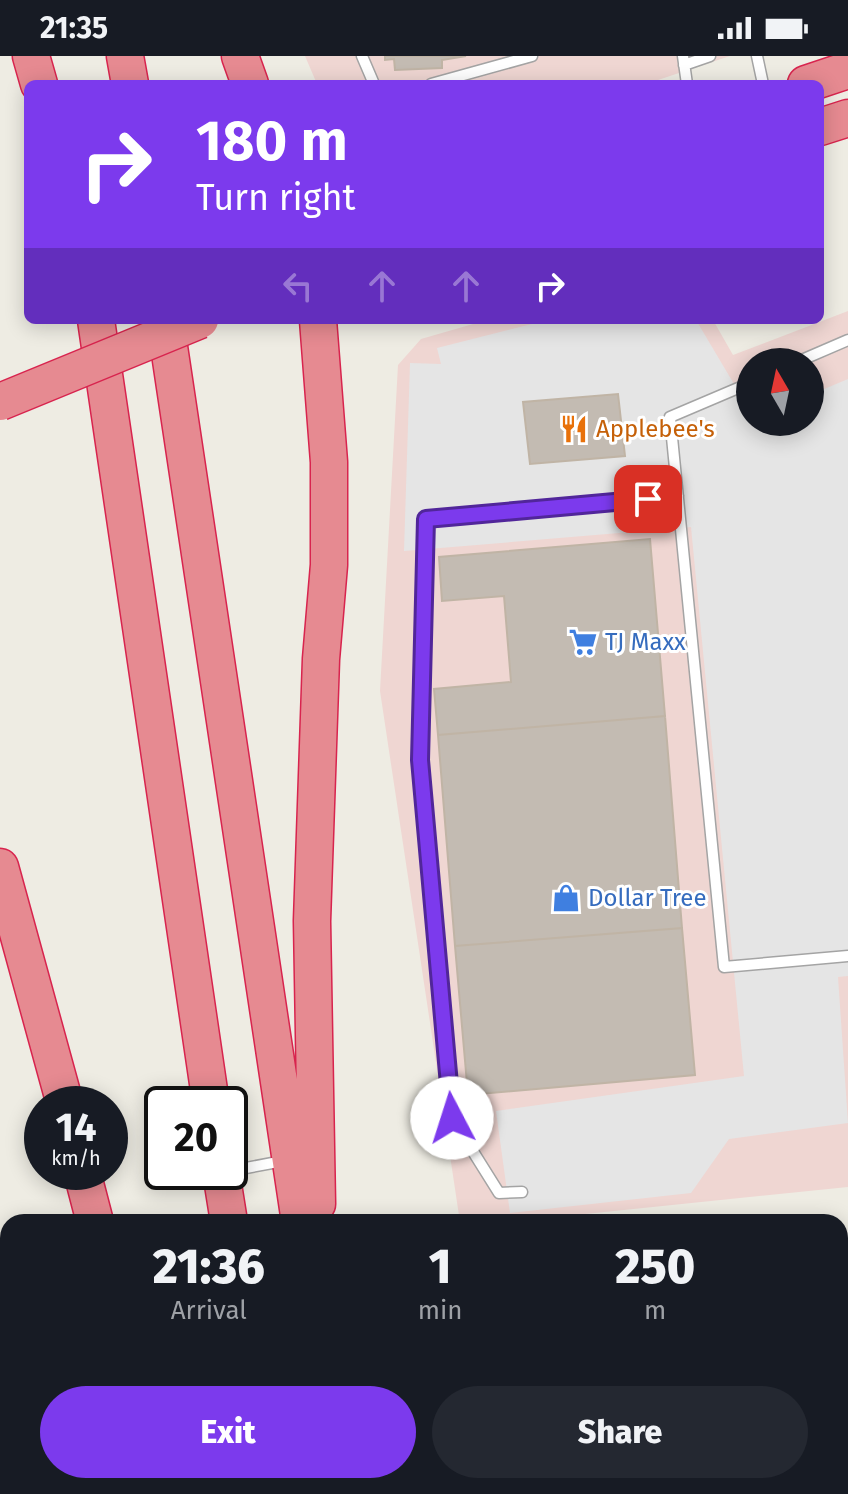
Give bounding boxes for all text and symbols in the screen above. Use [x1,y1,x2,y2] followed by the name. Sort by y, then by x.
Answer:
[40,10,108,46] text: 21:35
[196,108,348,175] text: 180 m
[64,112,168,216] icon: right
[196,176,356,220] text: Turn right
[276,264,320,308] icon: left
[360,264,404,308] icon: ahead
[444,264,488,308] icon: ahead
[528,264,572,308] icon: right
[736,348,824,436] north arrow
[736,348,824,436] map controls
[559,414,589,444] restaurant icon: Applebee's
[596,415,715,443] place label: Applebee's
[614,465,682,533] pin
[626,477,670,521] icon: arrive
[568,627,598,657] supermarket icon: TJ Maxx
[605,628,686,656] place label: TJ Maxx
[551,883,581,913] shop icon: Dollar Tree
[588,884,707,912] place label: Dollar Tree
[410,1076,494,1160] position arrow
[144,1086,248,1190] speed limit sign: 20
[55,1104,97,1152] text: 14
[51,1146,101,1170] text: km/h
[153,1238,265,1296] text: 21:36
[429,1238,451,1296] text: 1
[615,1238,695,1296] text: 250
[171,1295,247,1326] text: Arrival
[418,1295,462,1326] text: min
[644,1295,666,1326] text: m
[40,1386,416,1478] button: Exit
[432,1386,808,1478] button: Share

